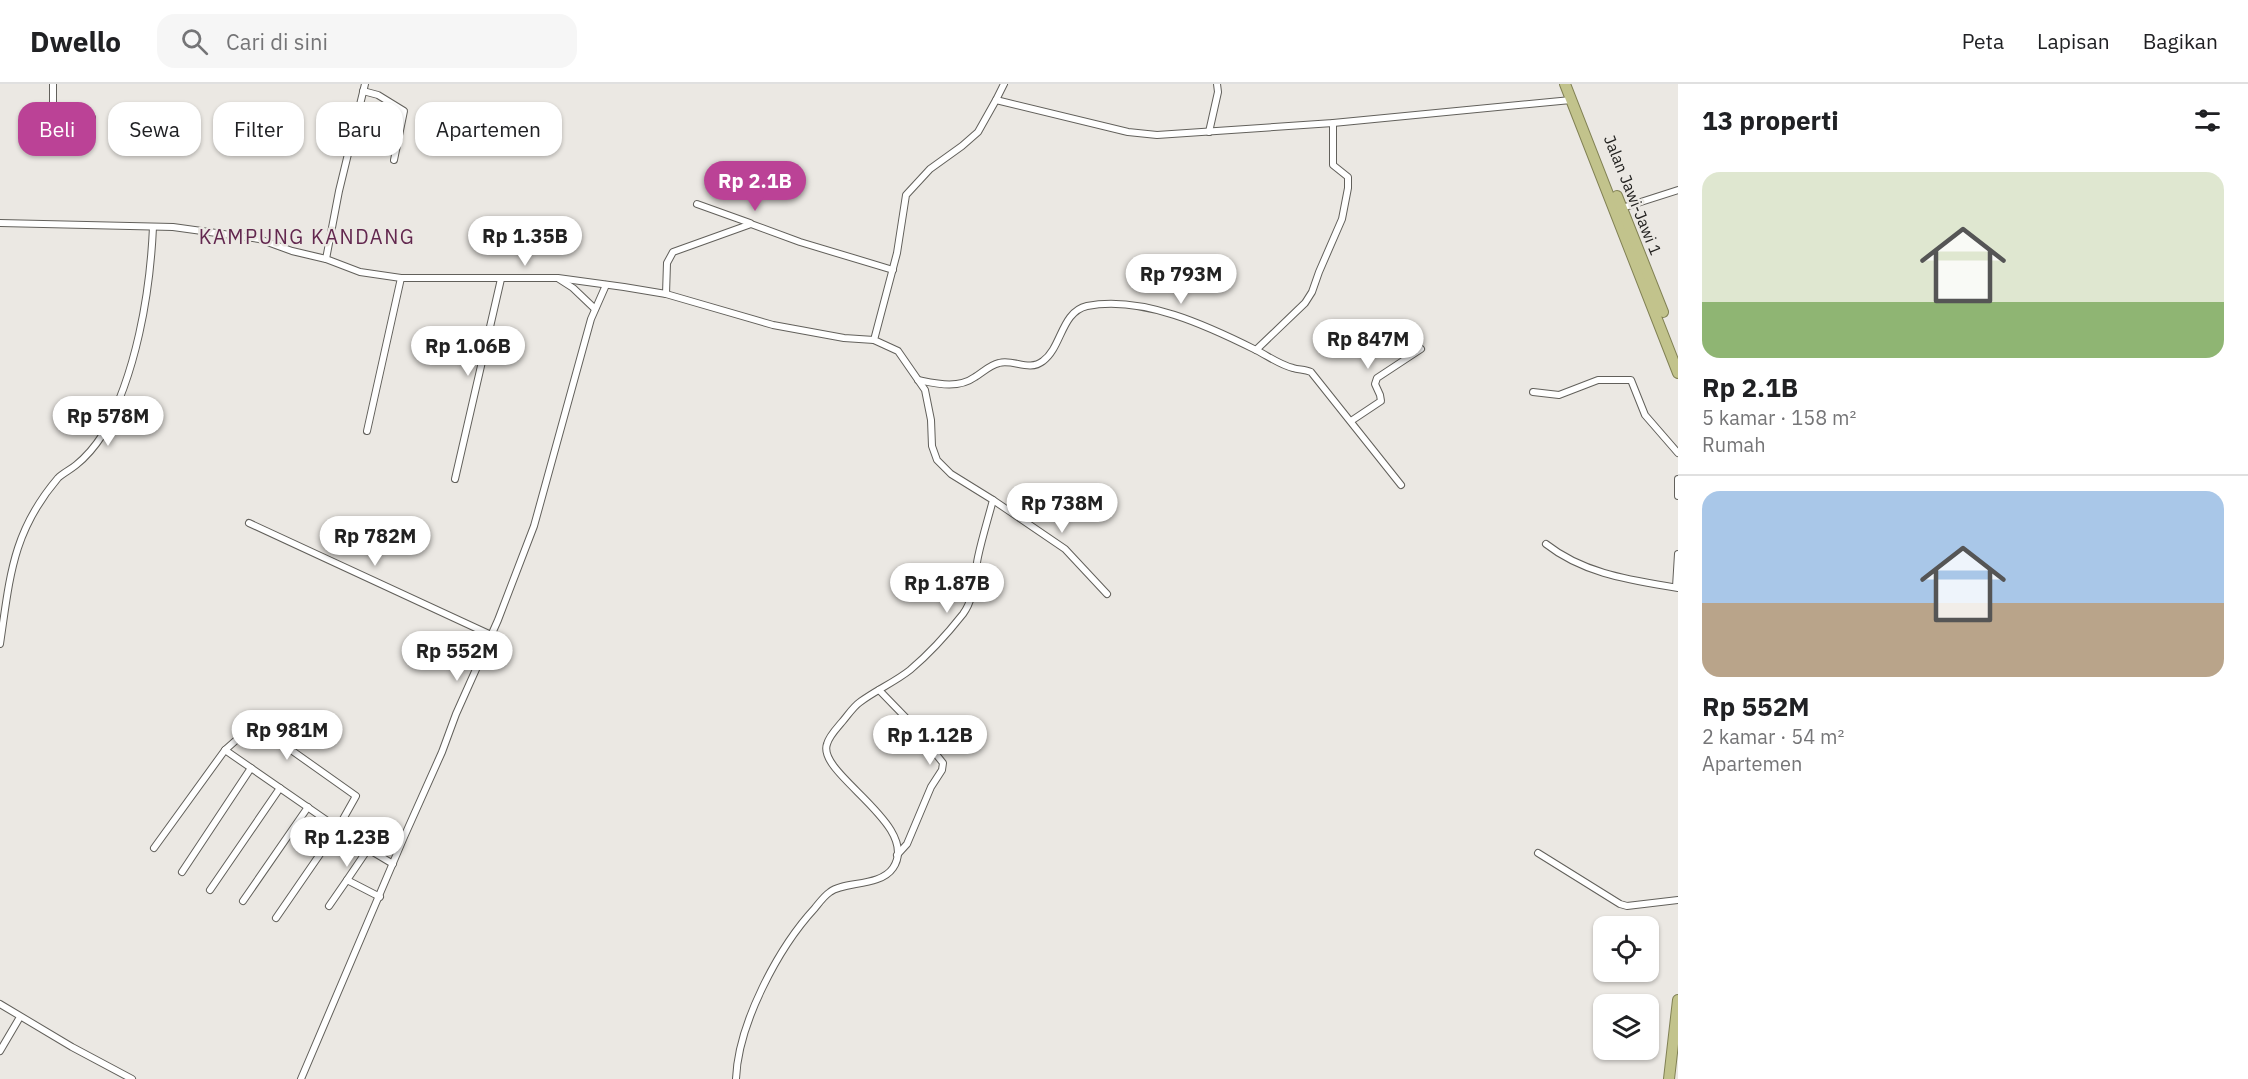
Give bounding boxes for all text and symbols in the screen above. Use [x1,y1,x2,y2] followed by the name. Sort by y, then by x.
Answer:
[157,14,577,68] search box
[30,23,121,60] text: Dwello
[178,25,211,58] icon: search
[226,27,328,56] text: Cari di sini
[1962,27,2004,55] text: Peta
[2037,27,2110,55] text: Lapisan
[2143,27,2218,55] text: Bagikan
[18,102,96,156] chip: Beli
[108,102,201,156] chip: Sewa
[213,102,304,156] chip: Filter
[316,102,403,156] chip: Baru
[415,102,562,156] chip: Apartemen
[1702,103,1839,137] text: 13 properti
[2191,104,2224,137] icon: filters
[1600,132,1666,258] street label: Jalan Jawi-Jawi 1
[700,161,810,212] pin: Rp 2.1B
[718,167,792,194] text: Rp 2.1B
[1909,211,2017,319] icon: home
[463,216,587,267] pin: Rp 1.35B
[482,222,568,249] text: Rp 1.35B
[199,223,415,250] district label: KAMPUNG KANDANG
[1126,254,1236,305] pin: Rp 793M
[1140,260,1222,287] text: Rp 793M
[1313,319,1423,370] pin: Rp 847M
[1327,325,1409,352] text: Rp 847M
[406,326,530,377] pin: Rp 1.06B
[425,332,511,359] text: Rp 1.06B
[1702,370,1798,404] text: Rp 2.1B
[53,396,163,447] pin: Rp 578M
[67,402,149,429] text: Rp 578M
[1702,404,1856,431] text: 5 kamar · 158 m²
[1702,431,1766,458] text: Rumah
[1007,483,1117,534] pin: Rp 738M
[1021,489,1103,516] text: Rp 738M
[320,516,430,567] pin: Rp 782M
[334,522,416,549] text: Rp 782M
[1909,530,2017,638] icon: home
[885,563,1009,614] pin: Rp 1.87B
[904,569,990,596] text: Rp 1.87B
[402,631,512,682] pin: Rp 552M
[416,637,498,664] text: Rp 552M
[1702,689,1810,723] text: Rp 552M
[232,710,342,761] pin: Rp 981M
[868,715,992,766] pin: Rp 1.12B
[246,716,328,743] text: Rp 981M
[887,721,973,748] text: Rp 1.12B
[1702,723,1844,750] text: 2 kamar · 54 m²
[1702,750,1802,777] text: Apartemen
[285,817,409,868] pin: Rp 1.23B
[304,823,390,850] text: Rp 1.23B
[1593,916,1659,1060] map controls
[1593,916,1659,982] button: locate
[1593,994,1659,1060] button: layers

